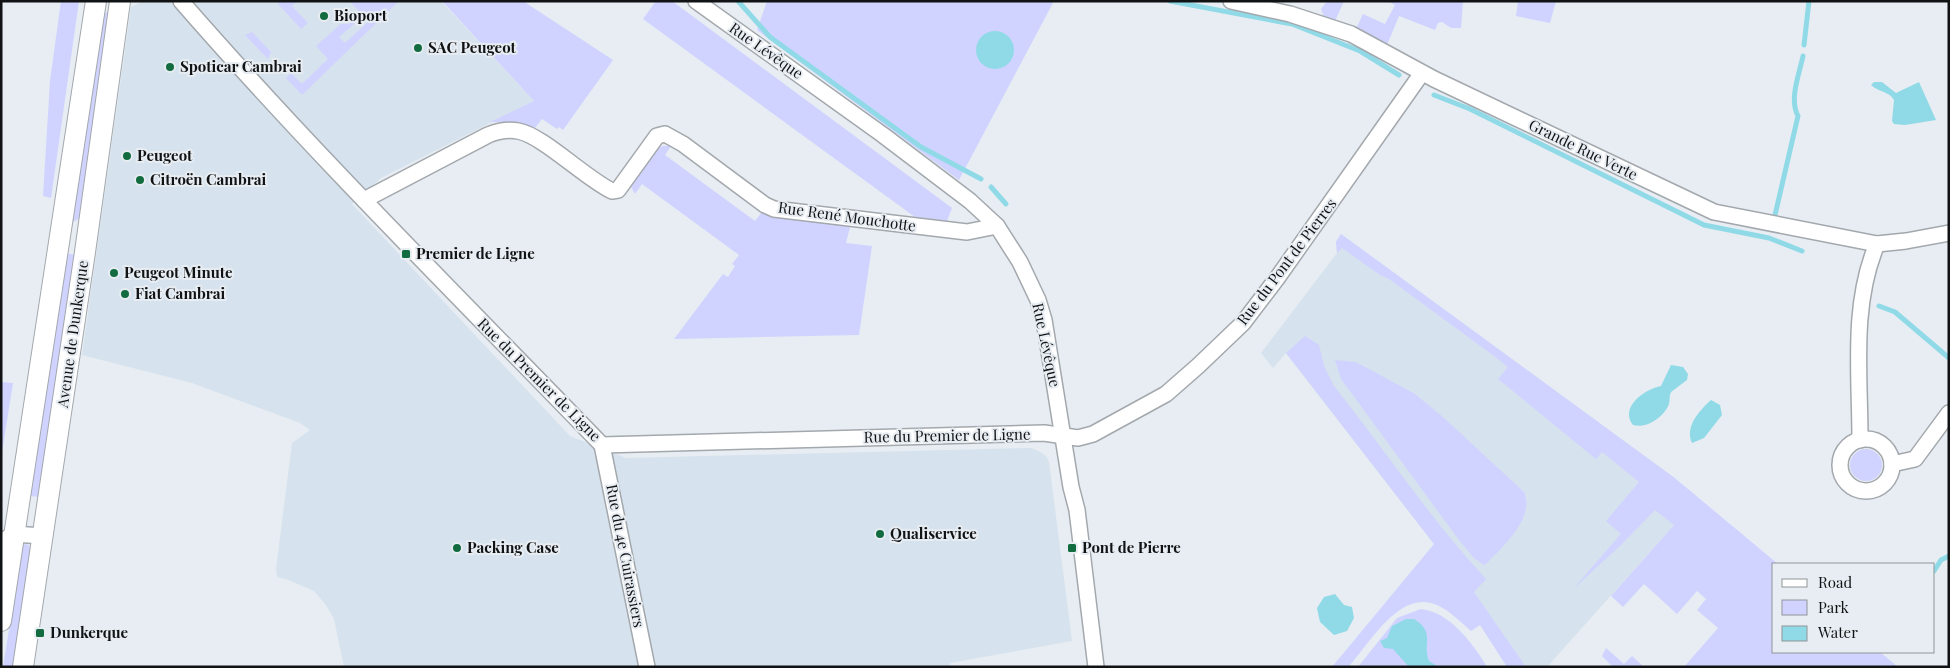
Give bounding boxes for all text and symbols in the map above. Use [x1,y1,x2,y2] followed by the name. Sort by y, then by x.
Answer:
[334,5,388,25] place label: Bioport
[318,10,330,22] marker: Bioport
[726,17,807,83] street label: Rue Lévêque
[428,37,517,57] place label: SAC Peugeot
[412,42,424,54] marker: SAC Peugeot
[180,56,302,76] place label: Spoticar Cambrai
[164,61,176,73] marker: Spoticar Cambrai
[1526,114,1641,184] street label: Grande Rue Verte
[137,145,193,165] place label: Peugeot
[121,150,133,162] marker: Peugeot
[150,169,267,189] place label: Citroën Cambrai
[134,174,146,186] marker: Citroën Cambrai
[1232,194,1340,329] street label: Rue du Pont de Pierres
[777,196,917,236] street label: Rue René Mouchotte
[416,243,535,263] place label: Premier de Ligne
[400,248,412,260] marker: Premier de Ligne
[52,259,92,410] street label: Avenue de Dunkerque
[124,262,233,282] place label: Peugeot Minute
[108,267,120,279] marker: Peugeot Minute
[135,283,226,303] place label: Fiat Cambrai
[119,288,131,300] marker: Fiat Cambrai
[1028,301,1066,389] street label: Rue Lévêque
[474,313,606,445] street label: Rue du Premier de Ligne
[863,424,1031,446] street label: Rue du Premier de Ligne
[602,482,650,629] street label: Rue du 4e Cuirassiers
[890,523,977,543] place label: Qualiservice
[874,528,886,540] marker: Qualiservice
[467,537,559,557] place label: Packing Case
[1082,537,1181,557] place label: Pont de Pierre
[451,542,463,554] marker: Packing Case
[1066,542,1078,554] marker: Pont de Pierre
[1772,563,1935,653] legend
[1818,572,1852,592] text: Road
[1818,597,1850,617] text: Park
[50,622,128,642] place label: Dunkerque
[1817,622,1858,642] text: Water
[34,627,46,639] marker: Dunkerque

